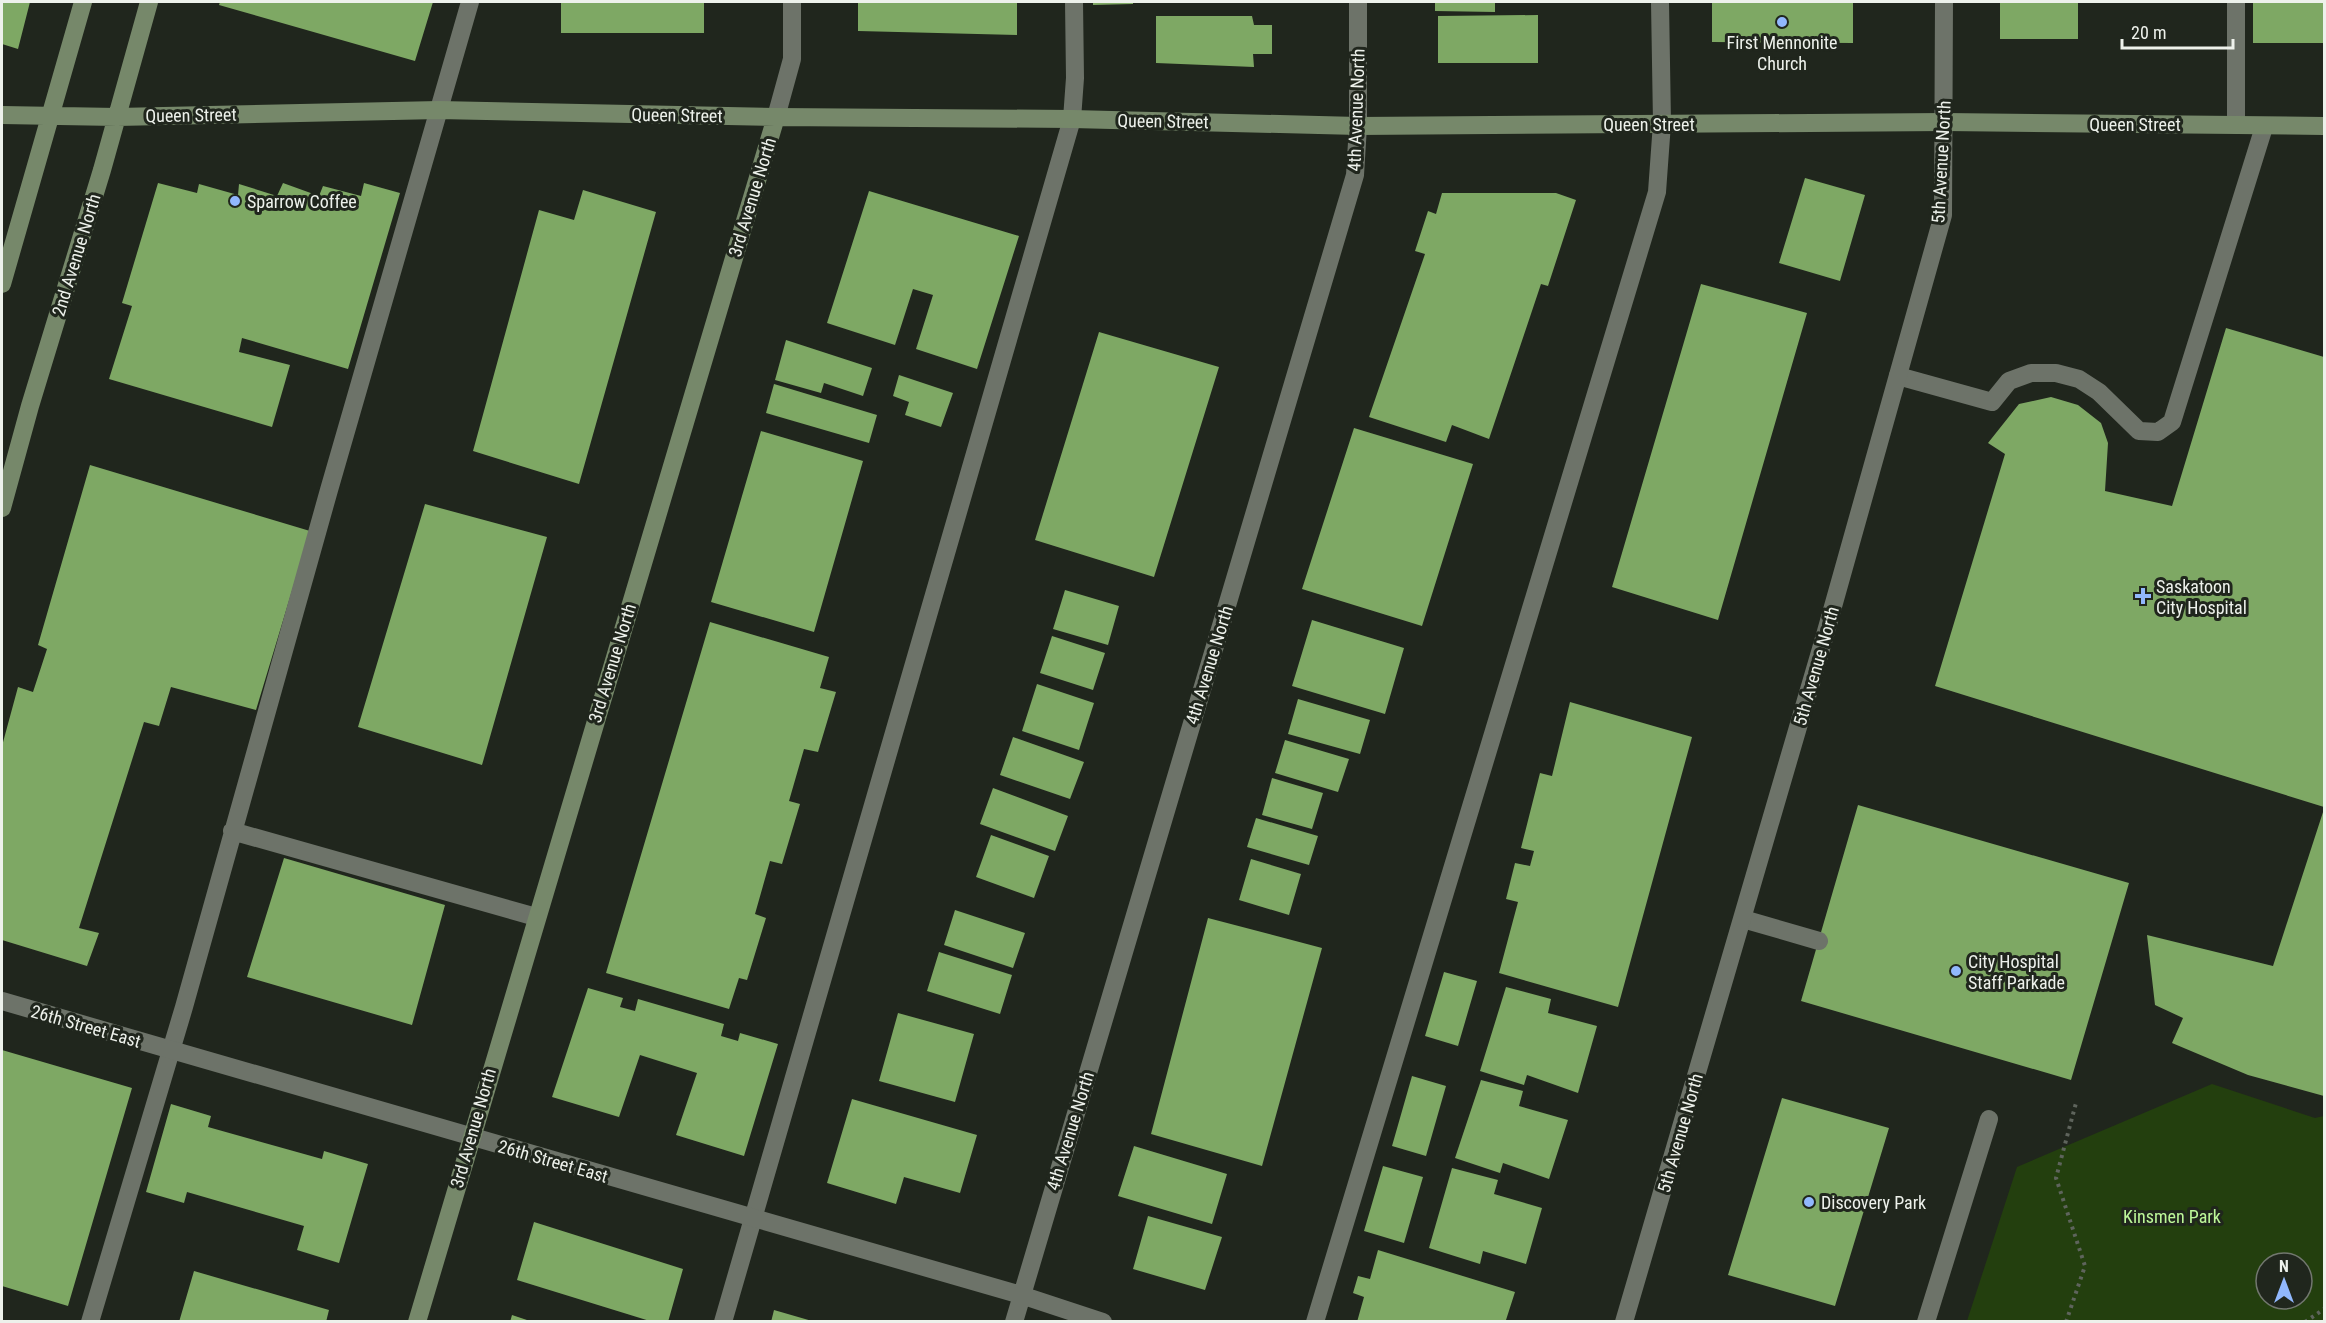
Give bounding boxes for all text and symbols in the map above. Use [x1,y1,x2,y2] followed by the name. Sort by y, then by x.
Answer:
[2122,12,2233,50] scale bar
[1775,15,1789,29] marker: First Mennonite Church
[2131,22,2166,43] text: 20 m
[1726,32,1838,74] place label: First Mennonite Church
[1343,48,1369,172] street label: 4th Avenue North
[1927,100,1955,224] street label: 5th Avenue North
[145,104,237,126] street label: Queen Street
[631,104,723,126] street label: Queen Street
[1117,110,1209,132] street label: Queen Street
[1603,114,1695,135] street label: Queen Street
[2089,114,2181,135] street label: Queen Street
[724,135,780,259] street label: 3rd Avenue North
[47,191,105,319] street label: 2nd Avenue North
[247,191,357,212] place label: Sparrow Coffee
[228,194,242,208] marker: Sparrow Coffee
[2156,576,2247,618] place label: Saskatoon City Hospital
[2134,587,2152,605] marker: Saskatoon City Hospital
[584,601,640,725] street label: 3rd Avenue North
[1181,603,1237,727] street label: 4th Avenue North
[1789,604,1843,728] street label: 5th Avenue North
[1968,951,2065,993] place label: City Hospital Staff Parkade
[1949,964,1963,978] marker: City Hospital Staff Parkade
[29,1000,143,1052] street label: 26th Street East
[446,1066,500,1190] street label: 3rd Avenue North
[1042,1069,1098,1193] street label: 4th Avenue North
[1653,1071,1707,1195] street label: 5th Avenue North
[496,1135,610,1187] street label: 26th Street East
[1821,1192,1926,1213] place label: Discovery Park
[1802,1195,1816,1209] marker: Discovery Park
[2123,1206,2221,1227] park label: Kinsmen Park
[2254,1251,2314,1311] north arrow
[2279,1257,2289,1276] text: N

